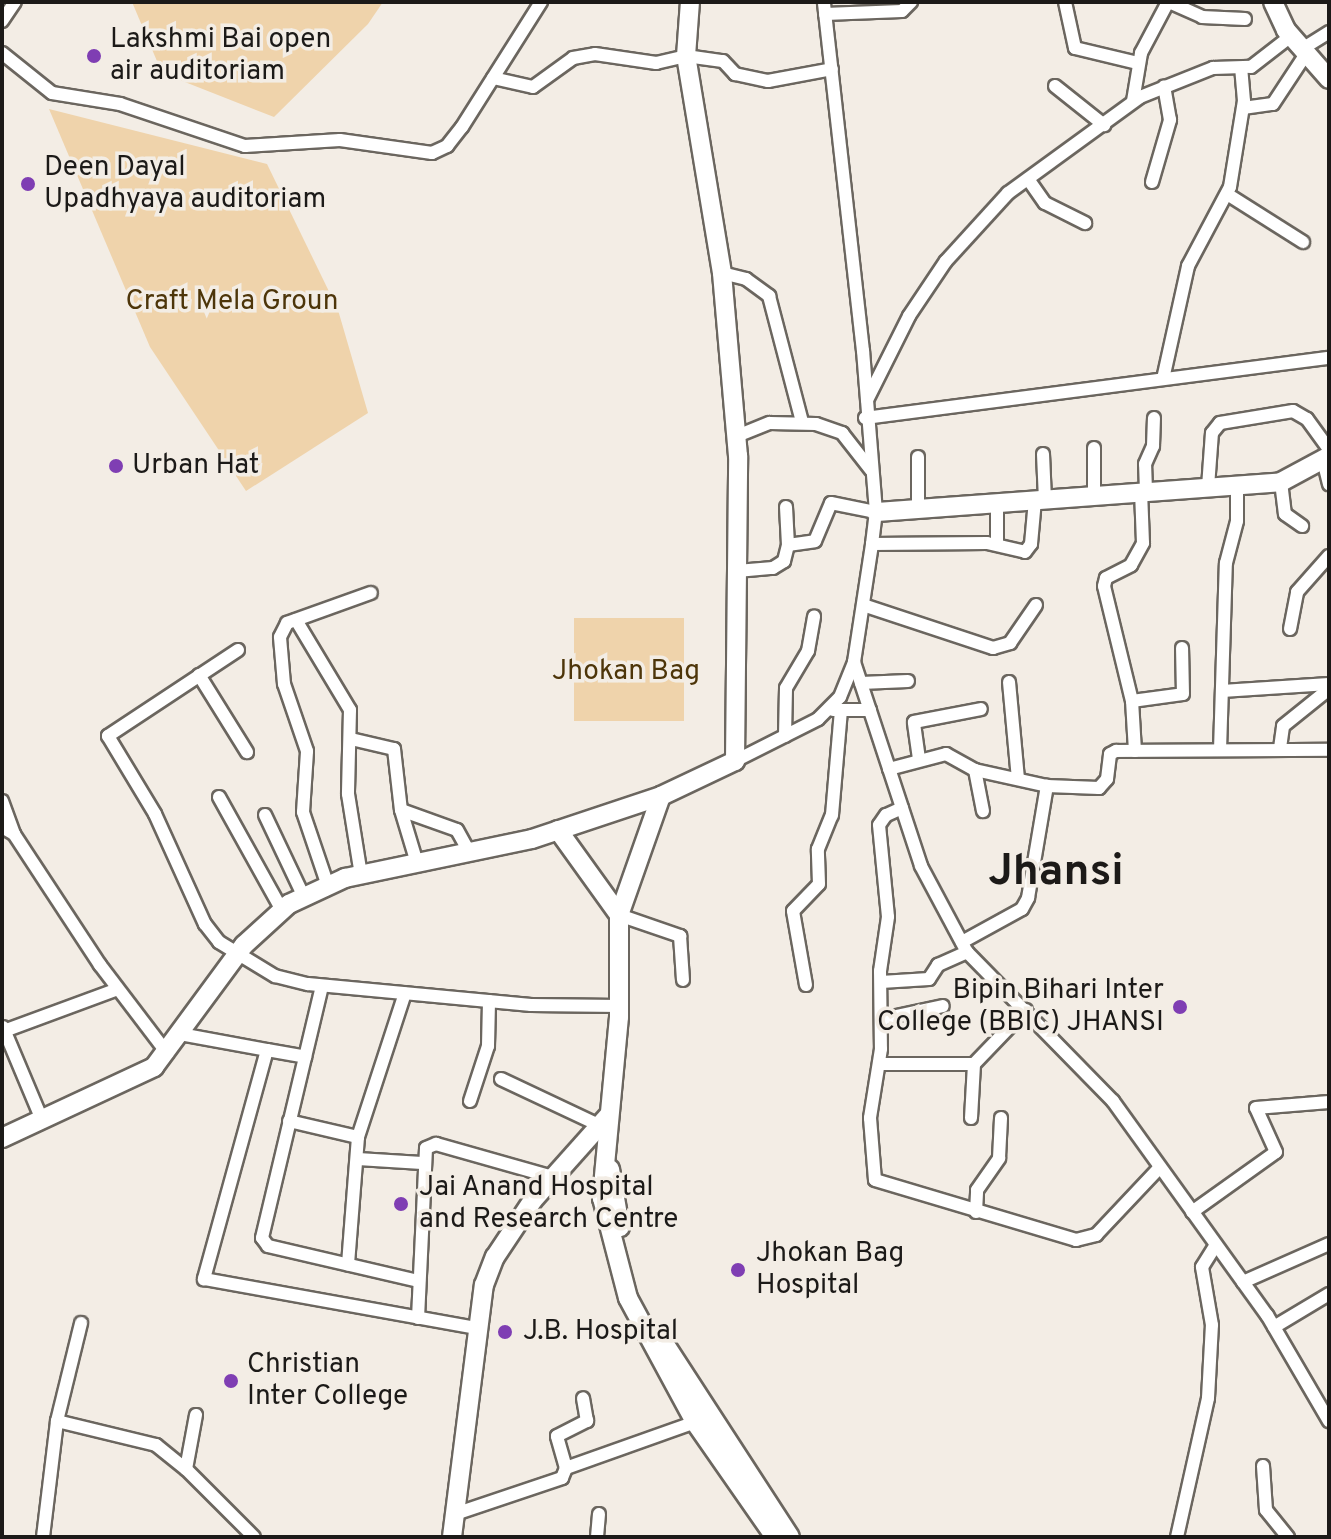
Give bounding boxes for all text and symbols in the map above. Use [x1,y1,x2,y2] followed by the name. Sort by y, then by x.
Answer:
[110,23,331,89] place label: Lakshmi Bai open air auditoriam
[85,47,103,65] marker: Lakshmi Bai open air auditoriam
[44,151,326,217] place label: Deen Dayal Upadhyaya auditoriam
[19,175,37,193] marker: Deen Dayal Upadhyaya auditoriam
[126,285,338,319] park label: Craft Mela Groun
[132,449,259,483] place label: Urban Hat
[107,457,125,475] marker: Urban Hat
[552,655,700,689] park label: Jhokan Bag
[988,847,1124,899] district label: Jhansi
[877,974,1164,1040] place label: Bipin Bihari Inter College (BBIC) JHANSI
[1171,998,1189,1016] marker: Bipin Bihari Inter College (BBIC) JHANSI
[419,1171,678,1237] place label: Jai Anand Hospital and Research Centre
[390,1193,412,1215] marker: Jai Anand Hospital and Research Centre
[756,1237,904,1303] place label: Jhokan Bag Hospital
[727,1259,749,1281] marker: Jhokan Bag Hospital
[523,1315,678,1349] place label: J.B. Hospital
[494,1321,516,1343] marker: J.B. Hospital
[247,1348,408,1414] place label: Christian Inter College
[222,1372,240,1390] marker: Christian Inter College

